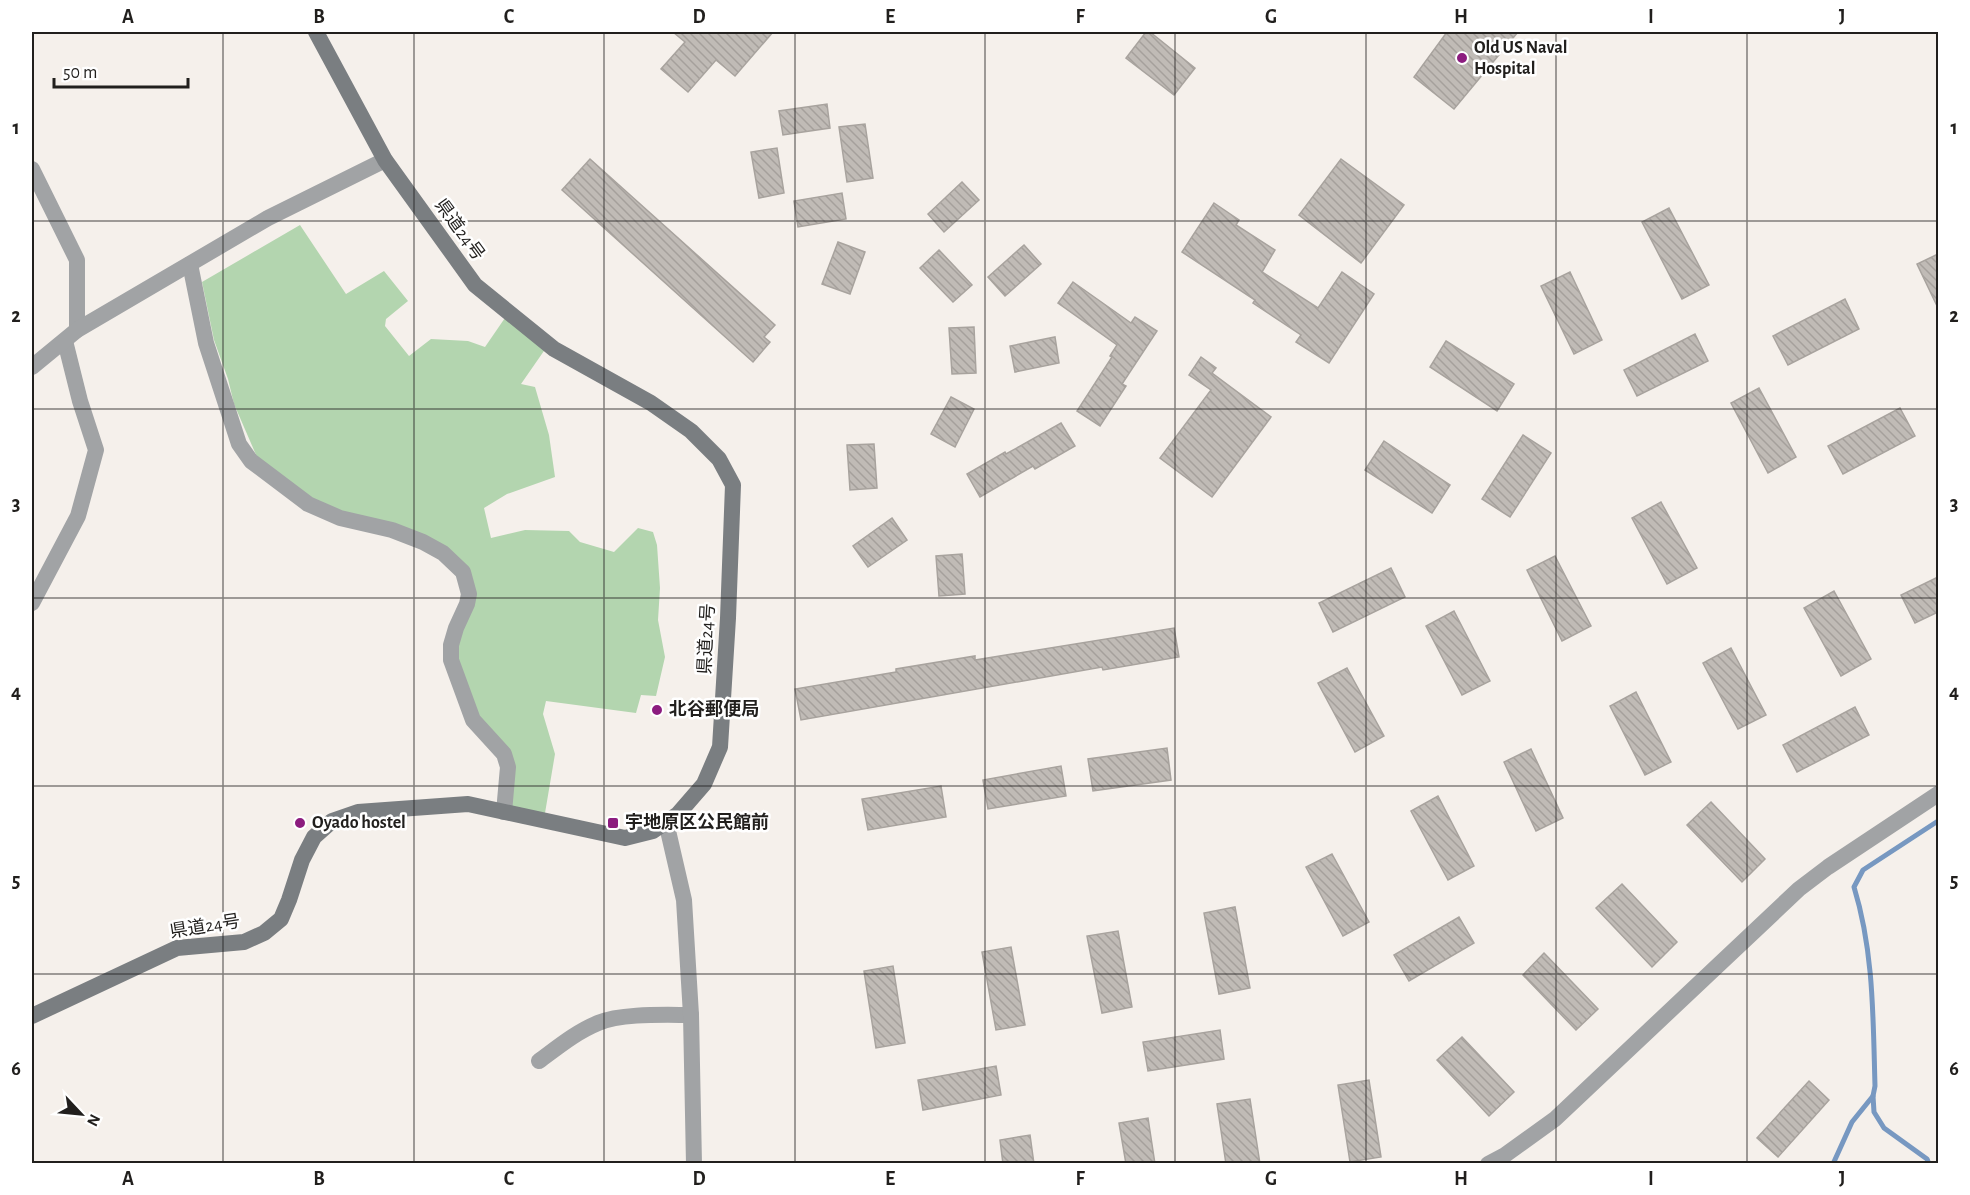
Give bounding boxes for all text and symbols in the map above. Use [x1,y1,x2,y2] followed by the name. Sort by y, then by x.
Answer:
[122,7,134,27] text: A
[313,7,325,27] text: B
[504,7,515,27] text: C
[692,7,706,27] text: D
[885,7,895,27] text: E
[1075,7,1085,27] text: F
[1265,7,1277,27] text: G
[1454,7,1468,27] text: H
[1648,7,1654,27] text: I
[1839,7,1845,27] text: J
[1474,39,1568,78] place label: Old US Naval Hospital
[54,51,188,89] scale bar
[1455,51,1469,65] marker: Old US Naval Hospital
[63,64,97,82] text: 50 m
[12,118,20,138] text: 1
[1950,118,1958,138] text: 1
[431,195,489,264] street label: 県道24号
[11,306,21,326] text: 2
[1949,306,1959,326] text: 2
[12,494,20,514] text: 3
[1950,494,1958,514] text: 3
[694,603,718,675] street label: 県道24号
[11,682,21,702] text: 4
[1949,682,1959,702] text: 4
[669,699,759,719] place label: 北谷郵便局
[650,703,664,717] marker: 北谷郵便局
[625,812,769,832] place label: 宇地原区公民館前
[312,814,406,832] place label: Oyado hostel
[293,816,307,830] marker: Oyado hostel
[606,816,620,830] marker: 宇地原区公民館前
[12,871,20,891] text: 5
[1950,871,1958,891] text: 5
[168,911,241,941] street label: 県道24号
[11,1059,21,1079] text: 6
[1949,1059,1959,1079] text: 6
[51,1084,111,1144] north arrow
[84,1112,103,1129] text: N
[122,1169,134,1189] text: A
[313,1169,325,1189] text: B
[504,1169,515,1189] text: C
[692,1169,706,1189] text: D
[885,1169,895,1189] text: E
[1075,1169,1085,1189] text: F
[1265,1169,1277,1189] text: G
[1454,1169,1468,1189] text: H
[1648,1169,1654,1189] text: I
[1839,1169,1845,1189] text: J

